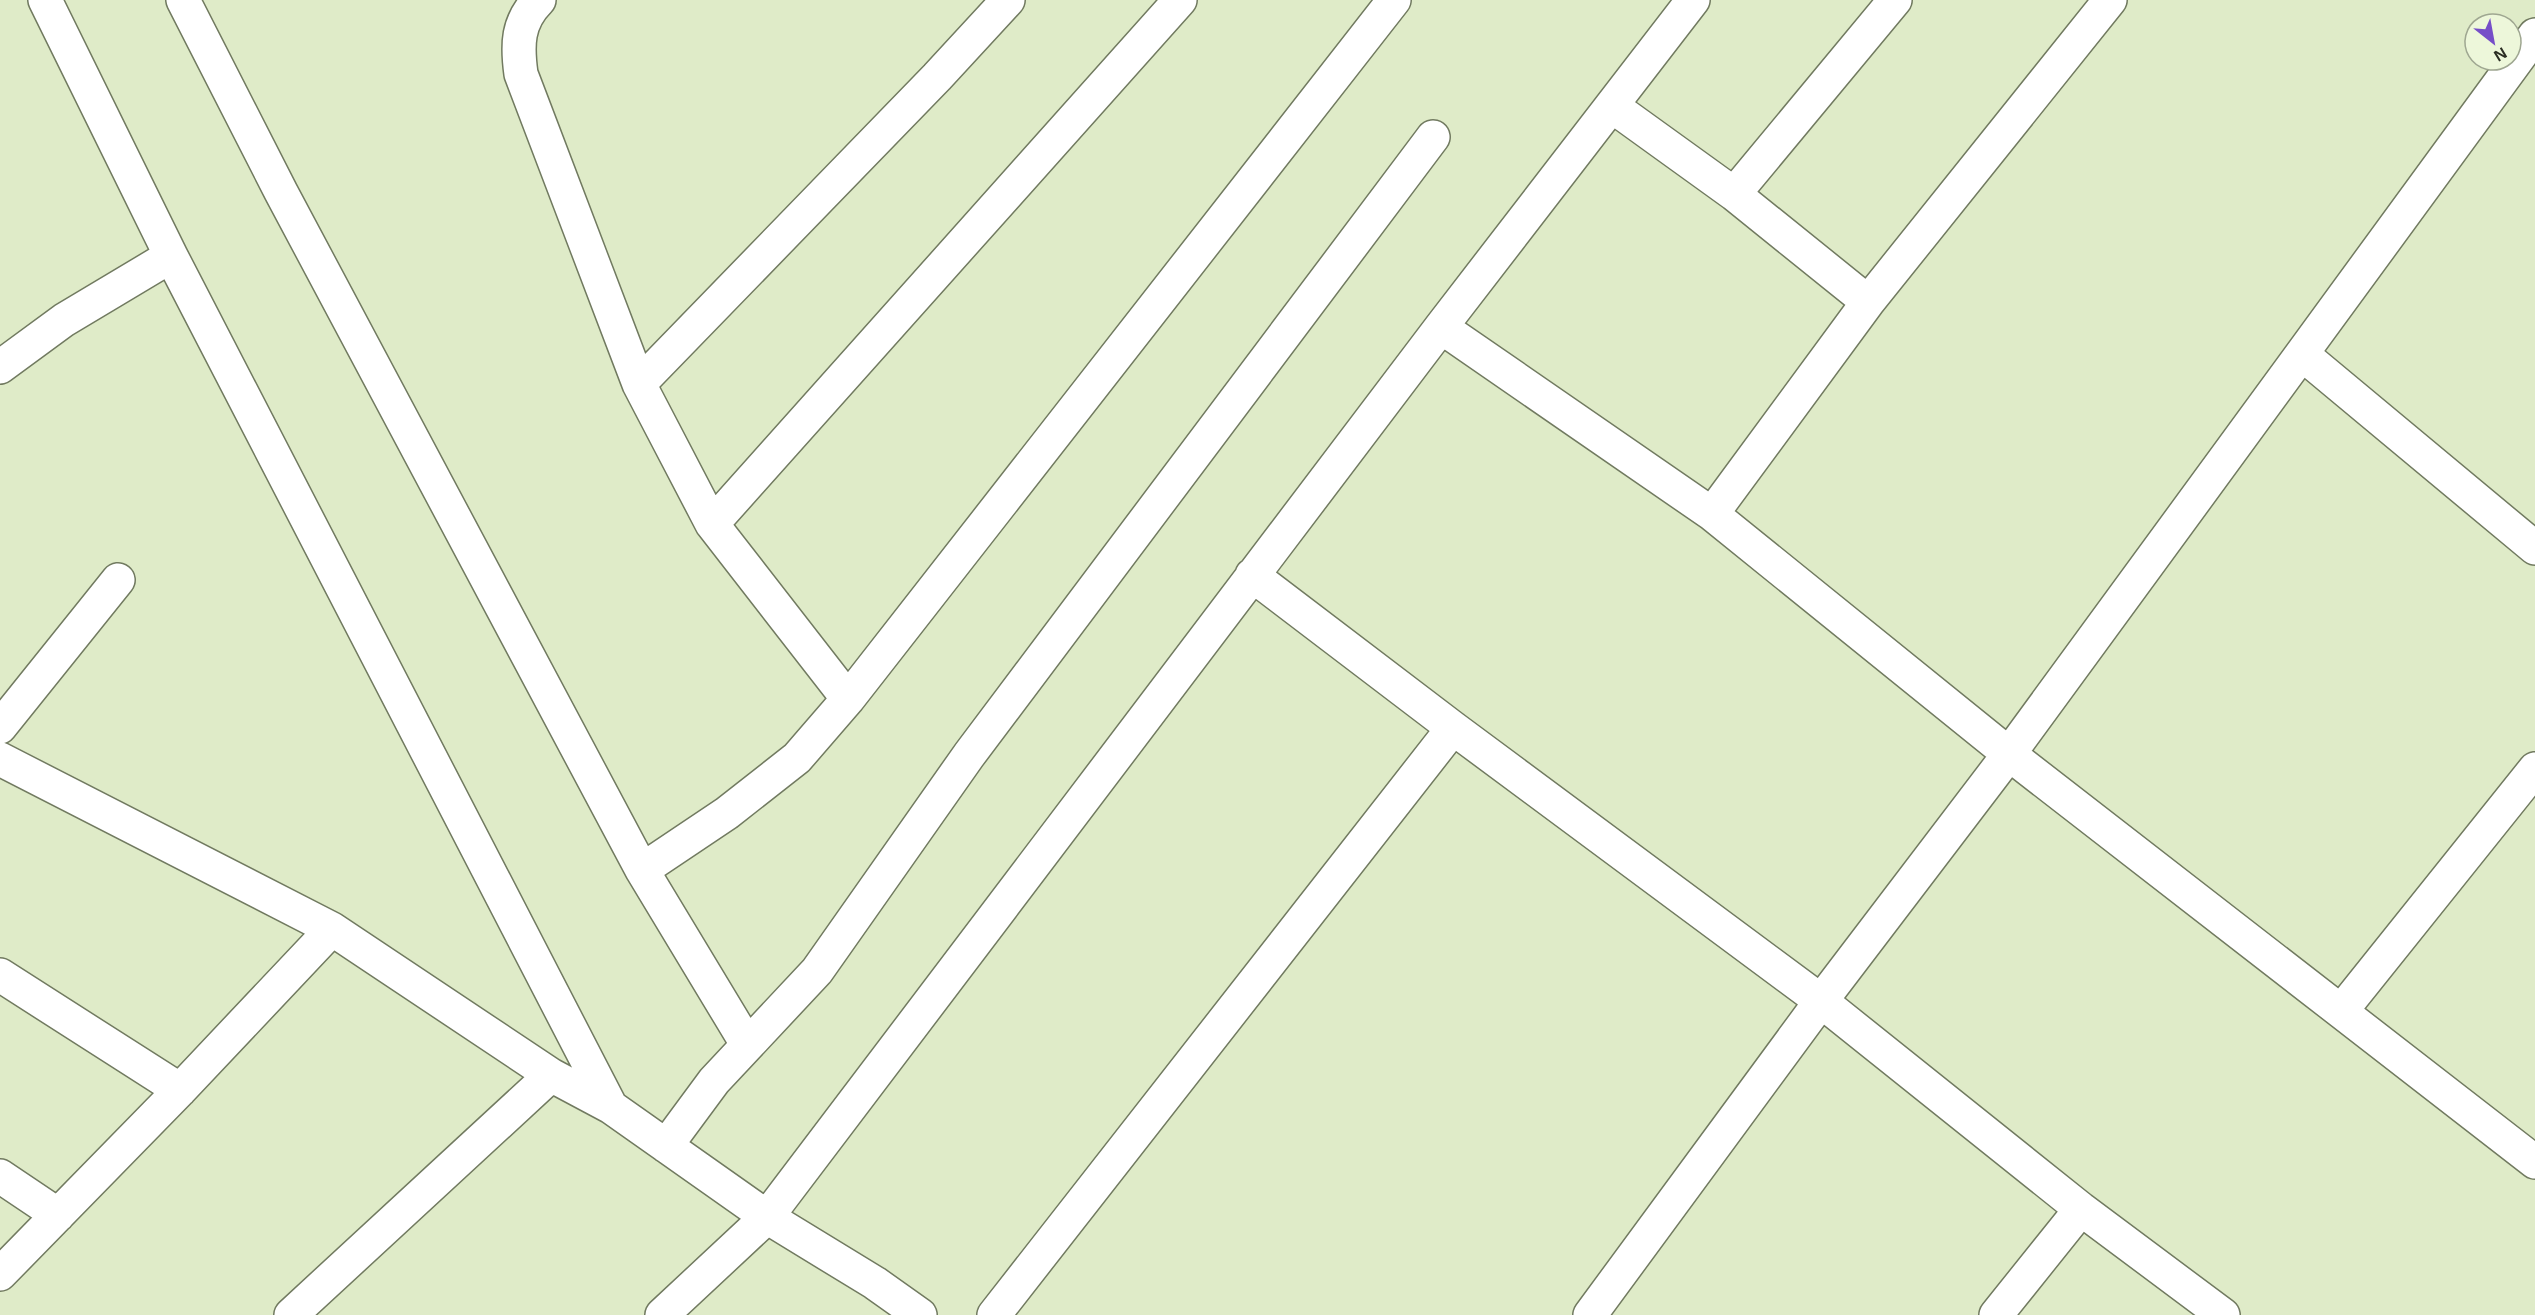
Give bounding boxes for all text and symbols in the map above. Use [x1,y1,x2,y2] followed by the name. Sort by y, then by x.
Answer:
[2463,12,2523,72] north arrow
[2491,44,2510,65] text: N

